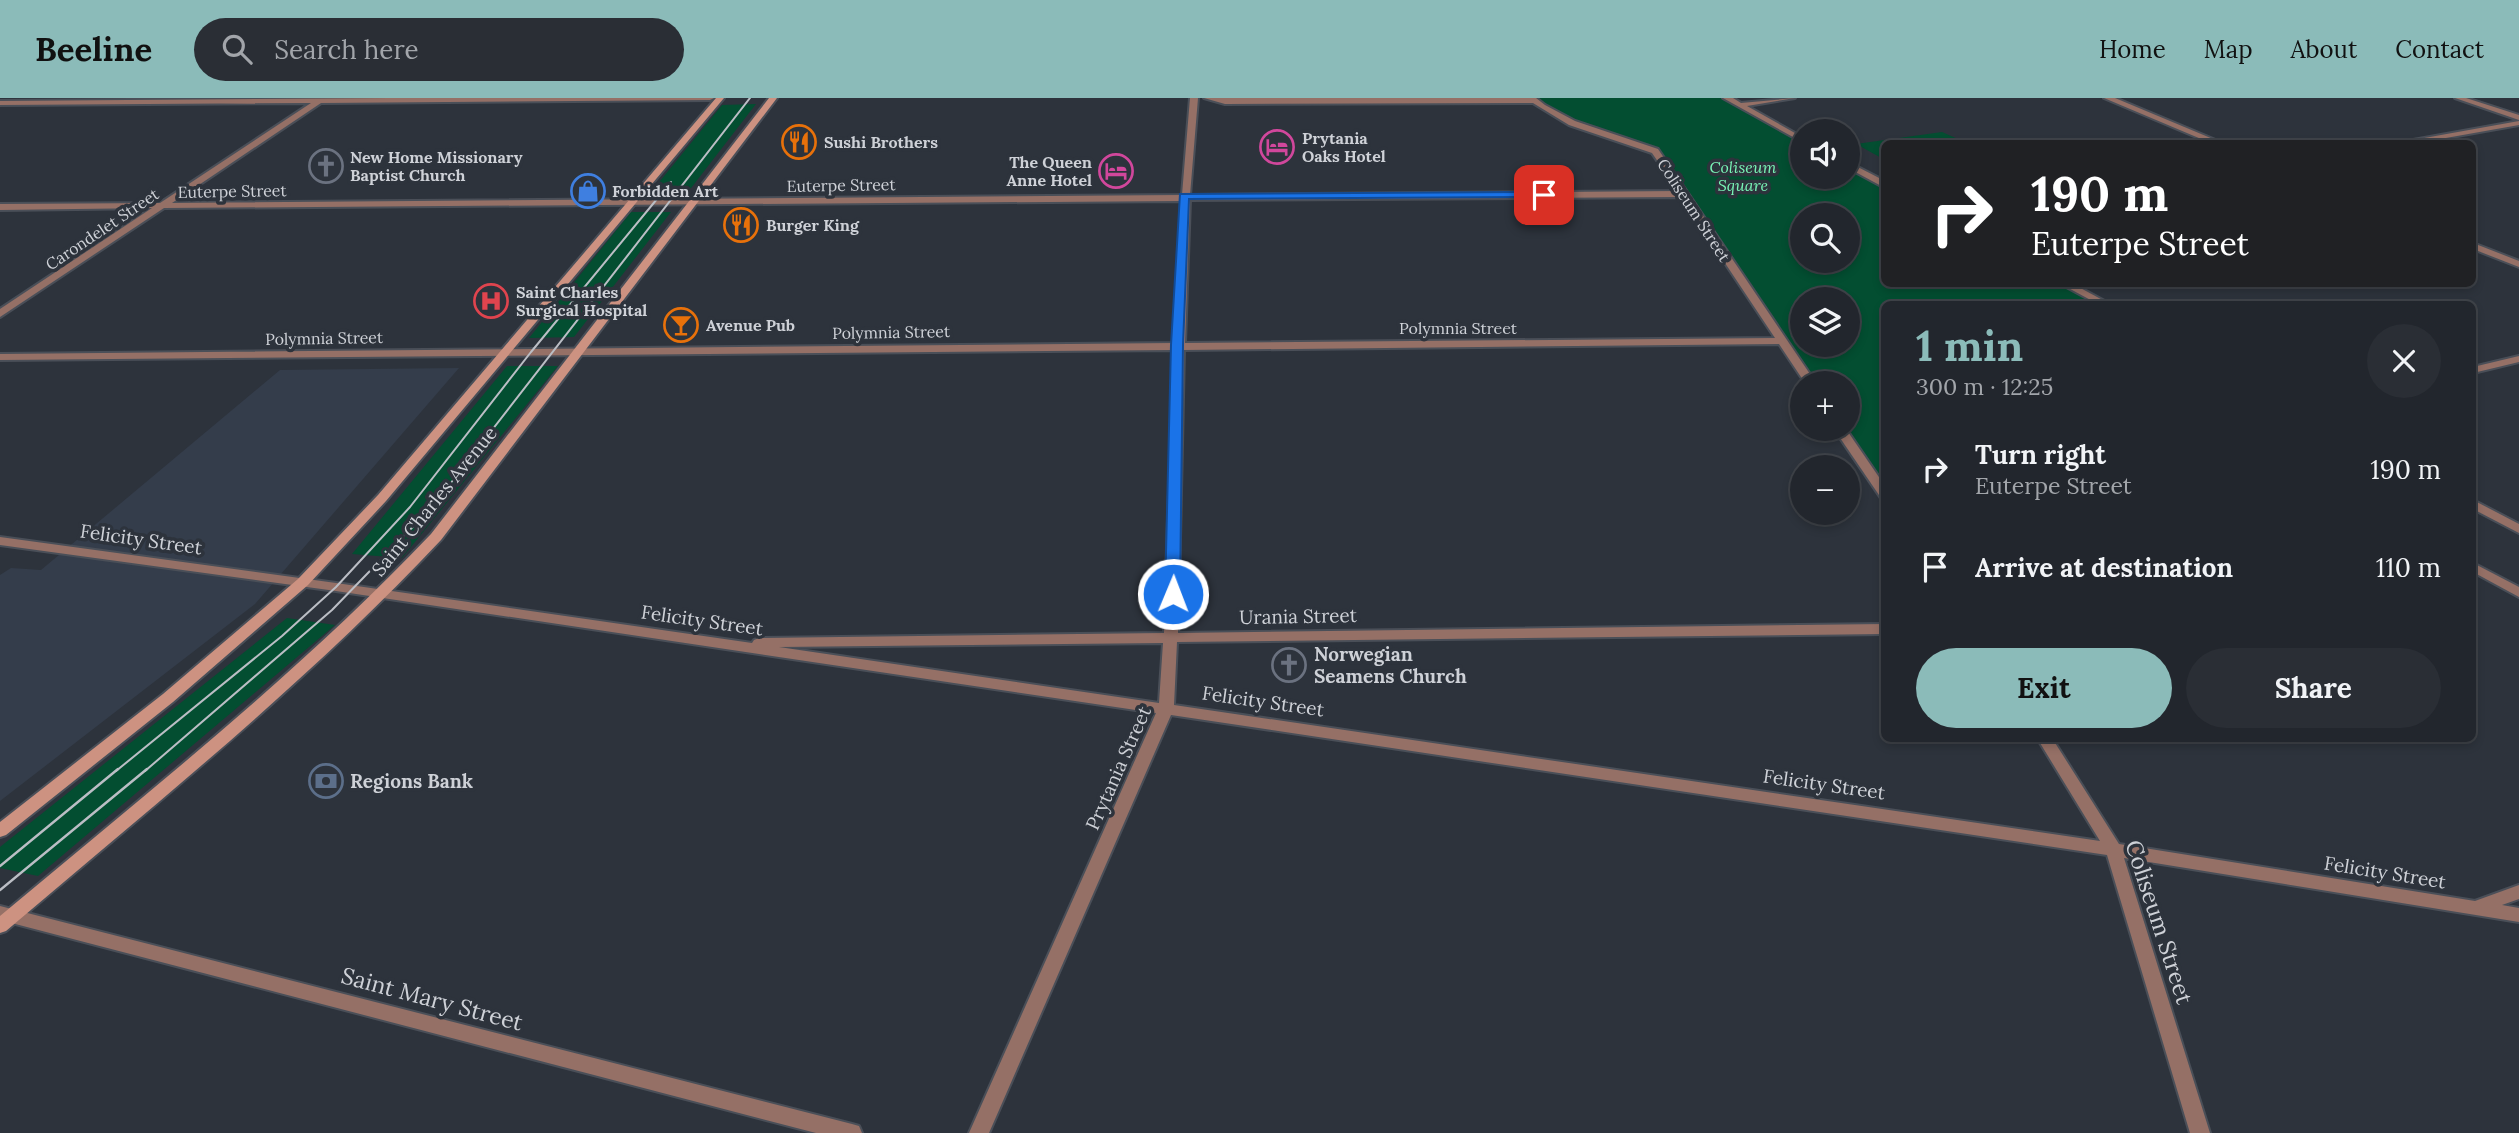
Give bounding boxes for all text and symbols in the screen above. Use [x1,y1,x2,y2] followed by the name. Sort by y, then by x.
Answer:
[194,18,684,81] search box
[35,28,152,70] text: Beeline
[218,30,256,68] icon: search
[274,33,419,66] text: Search here
[2099,34,2166,65] text: Home
[2204,34,2253,65] text: Map
[2291,34,2357,65] text: About
[2395,34,2484,65] text: Contact
[1790,119,1860,525] map controls
[1790,119,1860,189] button: sound
[780,123,818,161] restaurant icon: Sushi Brothers
[1258,128,1296,166] hotel icon: Prytania Oaks Hotel
[1302,128,1386,166] place label: Prytania Oaks Hotel
[824,132,938,152] place label: Sushi Brothers
[307,147,345,185] church icon: New Home Missionary Baptist Church
[350,147,523,185] place label: New Home Missionary Baptist Church
[1006,152,1092,190] place label: The Queen Anne Hotel
[1097,152,1135,190] hotel icon: The Queen Anne Hotel
[1653,155,1735,266] street label: Coliseum Street
[1709,157,1777,195] park label: Coliseum Square
[2031,162,2168,224] text: 190 m
[1514,165,1574,225] pin
[1916,168,2007,259] icon: right
[569,172,607,210] shop icon: Forbidden Art
[786,174,896,196] street label: Euterpe Street
[1525,176,1563,214] icon: arrive
[177,180,287,202] street label: Euterpe Street
[612,181,719,201] place label: Forbidden Art
[42,183,163,274] street label: Carondelet Street
[1790,203,1860,273] button: search
[722,206,760,244] restaurant icon: Burger King
[766,215,860,235] place label: Burger King
[2031,223,2249,264] text: Euterpe Street
[472,282,510,320] hospital icon: Saint Charles Surgical Hospital
[516,282,647,320] place label: Saint Charles Surgical Hospital
[1790,287,1860,357] button: layers
[662,306,700,344] bar icon: Avenue Pub
[706,315,795,335] place label: Avenue Pub
[1399,318,1518,338] street label: Polymnia Street
[1916,319,2023,373] text: 1 min
[832,321,951,343] street label: Polymnia Street
[2367,324,2441,398] button: close
[265,327,384,349] street label: Polymnia Street
[1790,371,1860,441] button: +
[1916,372,2053,401] text: 300 m · 12:25
[366,421,502,581] street label: Saint Charles Avenue
[1975,438,2106,471] text: Turn right
[1916,450,1954,488] icon: right
[2370,453,2441,486] text: 190 m
[1790,455,1860,525] button: −
[1975,471,2132,500] text: Euterpe Street
[78,519,204,560] street label: Felicity Street
[1916,548,1954,586] icon: arrive
[1975,551,2233,584] text: Arrive at destination
[2376,551,2441,584] text: 110 m
[1136,557,1210,631] position arrow
[639,600,765,641] street label: Felicity Street
[1239,603,1358,629] street label: Urania Street
[1314,642,1467,688] place label: Norwegian Seamens Church
[1270,646,1308,684] church icon: Norwegian Seamens Church
[1916,648,2172,728] button: Exit
[2186,648,2441,728] button: Share
[1200,681,1326,722] street label: Felicity Street
[1080,702,1156,834] street label: Prytania Street
[307,762,345,800] bank icon: Regions Bank
[1761,764,1887,805] street label: Felicity Street
[350,769,473,793] place label: Regions Bank
[2119,836,2200,1008] street label: Coliseum Street
[2322,851,2448,894] street label: Felicity Street
[338,960,526,1037] street label: Saint Mary Street

